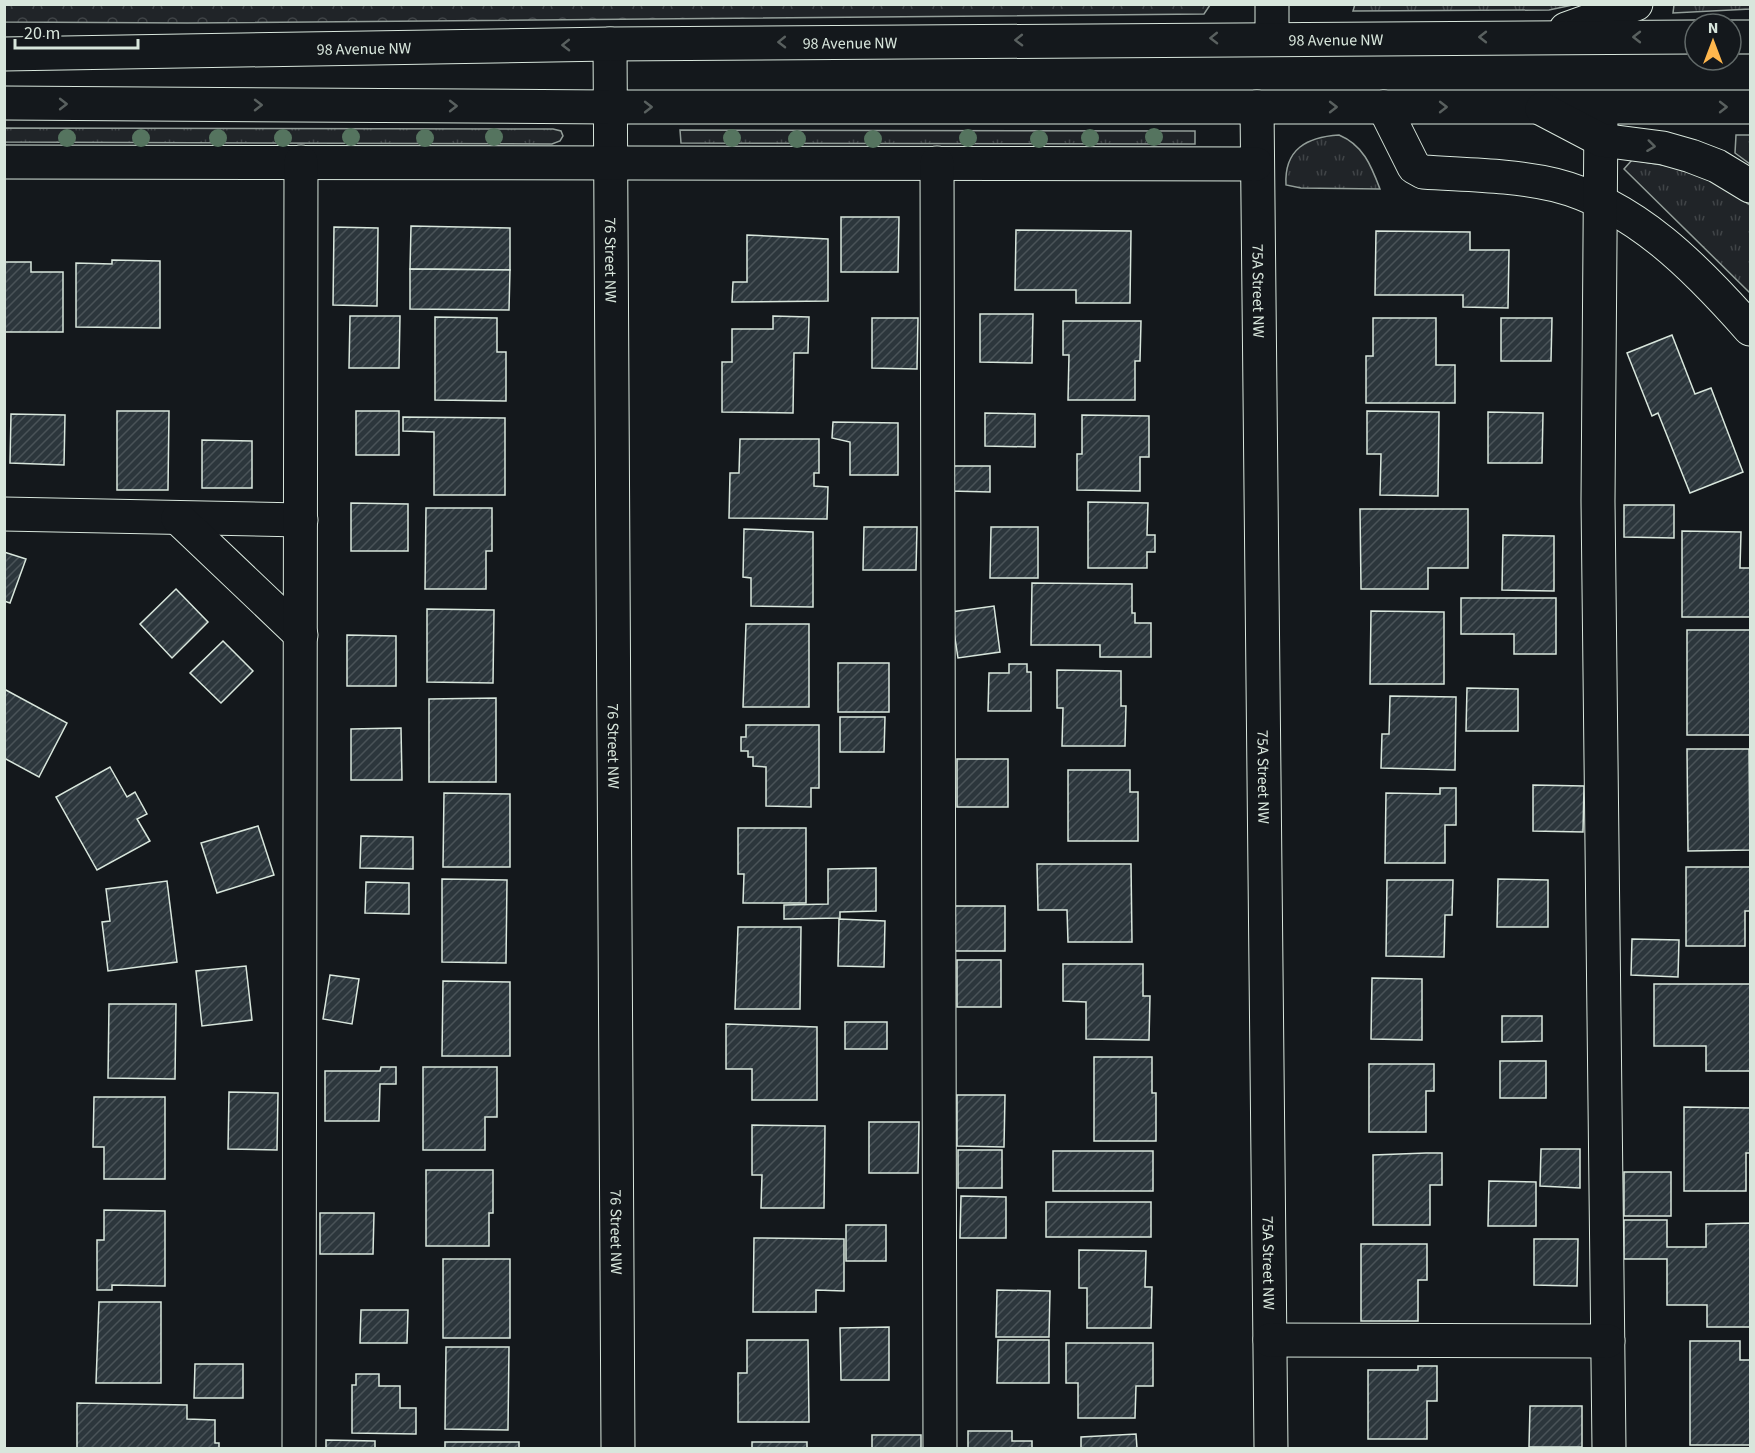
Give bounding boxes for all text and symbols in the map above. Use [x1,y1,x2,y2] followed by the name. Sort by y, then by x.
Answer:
[15,12,138,50] scale bar
[1683,12,1743,72] north arrow
[1708,17,1718,39] text: N
[24,21,60,46] text: 20 m
[1289,29,1384,52] street label: 98 Avenue NW
[1478,31,1487,43] one-way arrow
[1632,31,1641,43] one-way arrow
[803,32,898,55] street label: 98 Avenue NW
[1209,32,1218,44] one-way arrow
[1014,34,1023,46] one-way arrow
[777,36,786,48] one-way arrow
[316,37,412,61] street label: 98 Avenue NW
[561,39,570,51] one-way arrow
[58,98,67,110] one-way arrow
[253,99,262,111] one-way arrow
[448,100,457,112] one-way arrow
[643,101,652,113] one-way arrow
[1328,101,1337,113] one-way arrow
[1438,101,1447,113] one-way arrow
[1718,101,1727,113] one-way arrow
[1646,140,1655,152] one-way arrow
[599,217,621,303] street label: 76 Street NW
[1246,244,1269,339] street label: 75A Street NW
[602,703,624,789] street label: 76 Street NW
[1252,730,1274,825] street label: 75A Street NW
[605,1189,627,1275] street label: 76 Street NW
[1257,1216,1280,1311] street label: 75A Street NW

